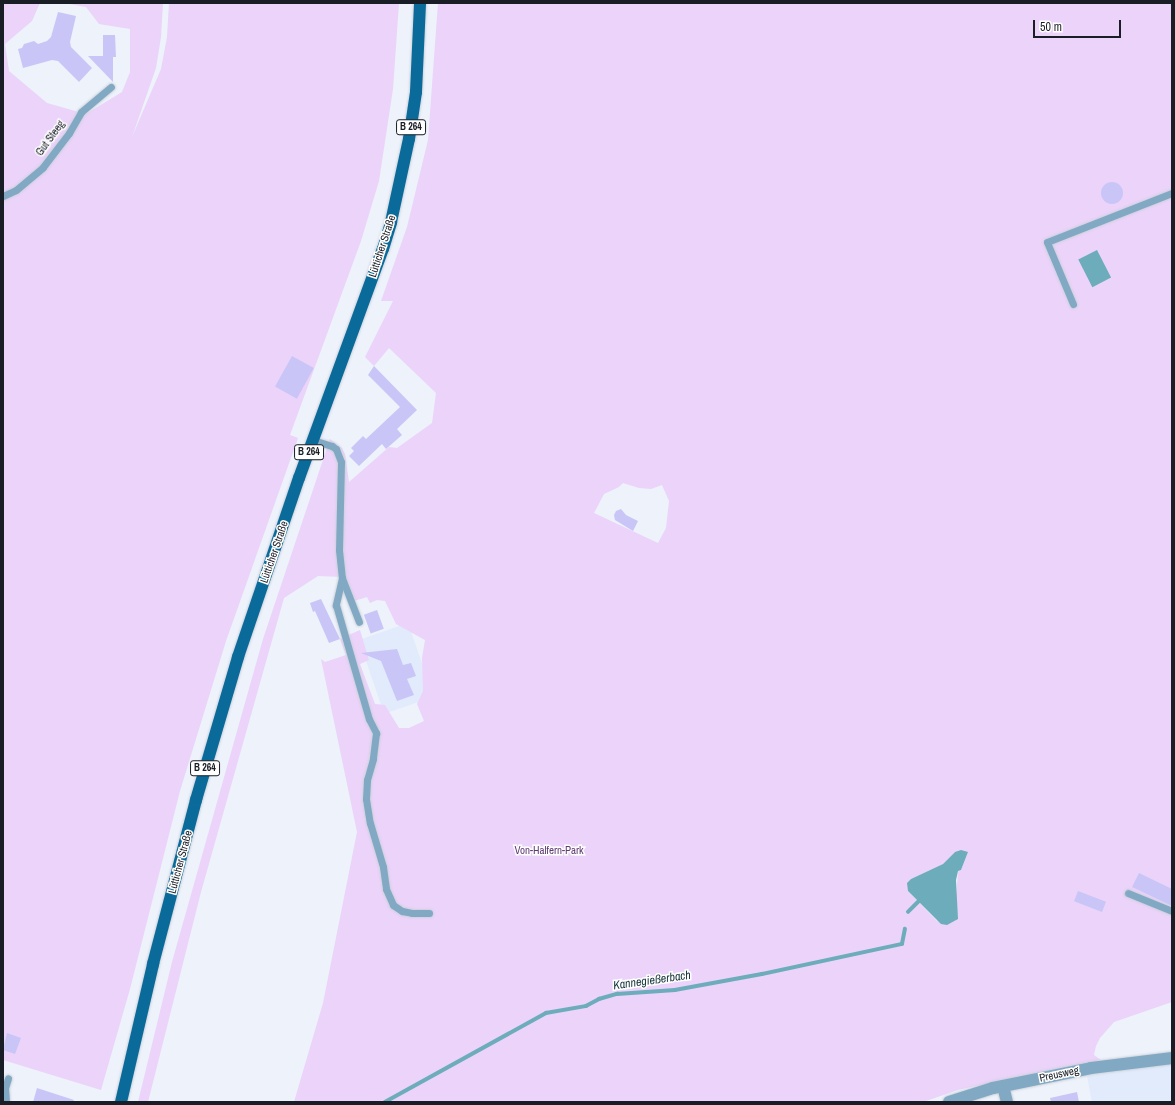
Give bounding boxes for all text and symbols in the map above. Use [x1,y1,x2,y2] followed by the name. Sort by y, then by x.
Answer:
[1035,12,1123,38] scale bar
[1040,19,1062,35] text: 50 m
[33,118,67,158] street label: Gut Steeg
[396,119,426,135] road number: B 264
[366,213,398,279] street label: Lütticher Straße
[294,444,324,460] road number: B 264
[257,519,291,585] street label: Lütticher Straße
[190,760,220,776] road number: B 264
[165,829,195,895] street label: Lütticher Straße
[514,843,584,857] park label: Von-Halfern-Park
[612,968,692,994] water label: Kannegießerbach
[1038,1063,1080,1085] street label: Preusweg

